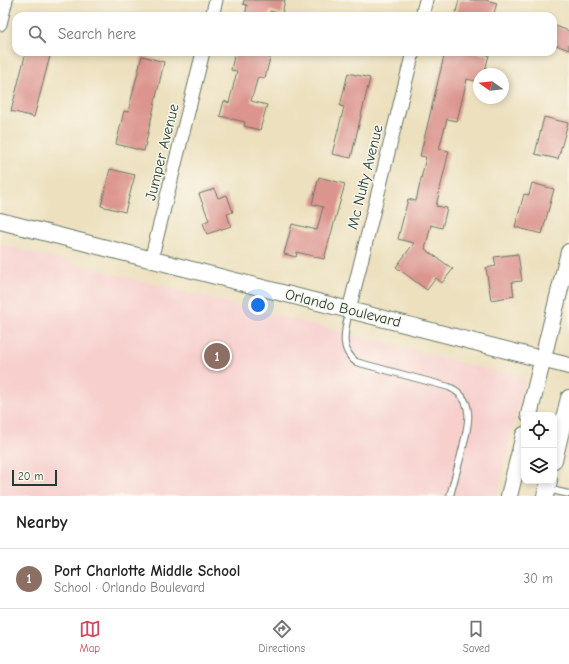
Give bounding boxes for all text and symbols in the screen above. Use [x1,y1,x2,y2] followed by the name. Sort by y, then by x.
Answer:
[12,12,557,56] search box
[26,23,48,45] icon: search
[58,25,136,43] text: Search here
[473,68,509,104] north arrow
[141,101,183,202] street label: Jumper Avenue
[343,122,387,231] street label: Mc Nulty Avenue
[283,285,403,331] street label: Orlando Boulevard
[248,295,268,315] your location
[204,341,230,371] pin: 1
[521,412,557,484] map controls
[521,412,557,448] button: locate
[521,448,557,484] button: layers
[12,468,57,487] scale bar
[18,470,43,483] text: 20 m
[16,513,67,532] text: Nearby
[54,562,240,580] text: Port Charlotte Middle School
[26,571,32,586] text: 1
[523,571,553,586] text: 30 m
[54,580,205,595] text: School · Orlando Boulevard
[79,618,101,655] tab: Map
[259,618,305,655] tab: Directions
[463,618,490,655] tab: Saved

